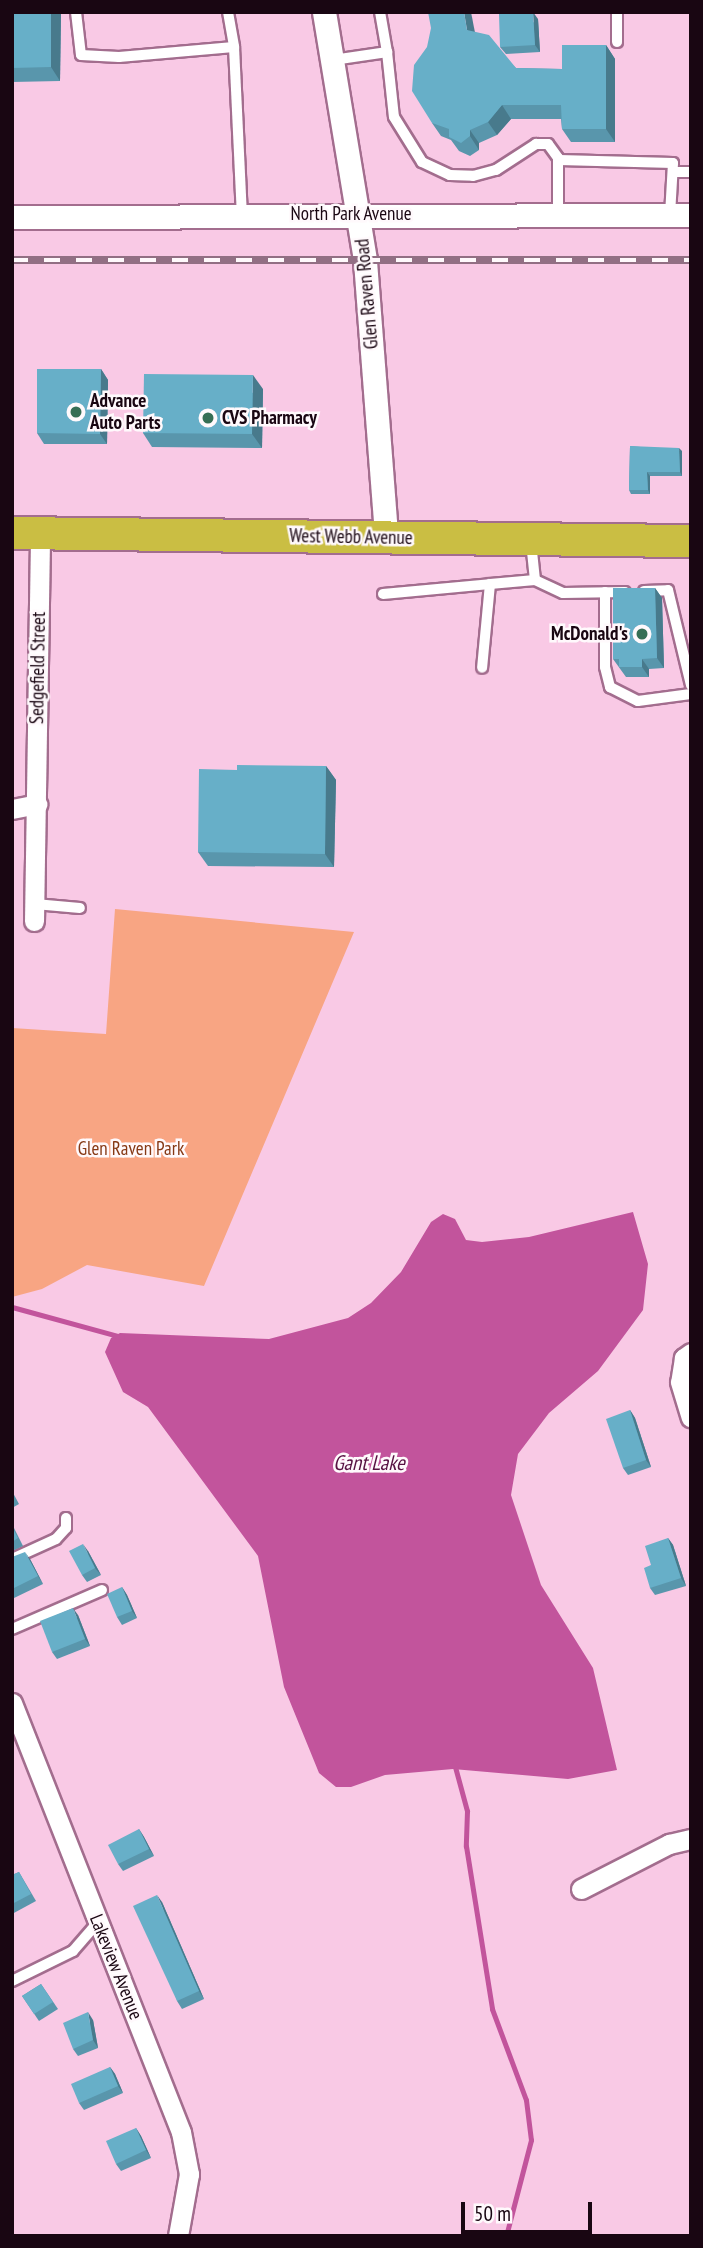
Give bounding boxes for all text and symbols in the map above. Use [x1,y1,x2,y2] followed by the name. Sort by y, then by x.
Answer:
[290,203,412,225] street label: North Park Avenue
[351,238,383,350] street label: Glen Raven Road
[90,390,161,434] place label: Advance Auto Parts
[68,404,84,420] marker: Advance Auto Parts
[222,407,317,429] place label: CVS Pharmacy
[200,410,216,426] marker: CVS Pharmacy
[289,525,413,549] street label: West Webb Avenue
[26,612,50,724] street label: Sedgefield Street
[551,623,628,645] place label: McDonald's
[634,626,650,642] marker: McDonald's
[78,1138,184,1160] park label: Glen Raven Park
[333,1450,405,1476] water label: Gant Lake
[84,1911,148,2023] street label: Lakeview Avenue
[465,2188,596,2232] scale bar
[474,2200,511,2227] text: 50 m

